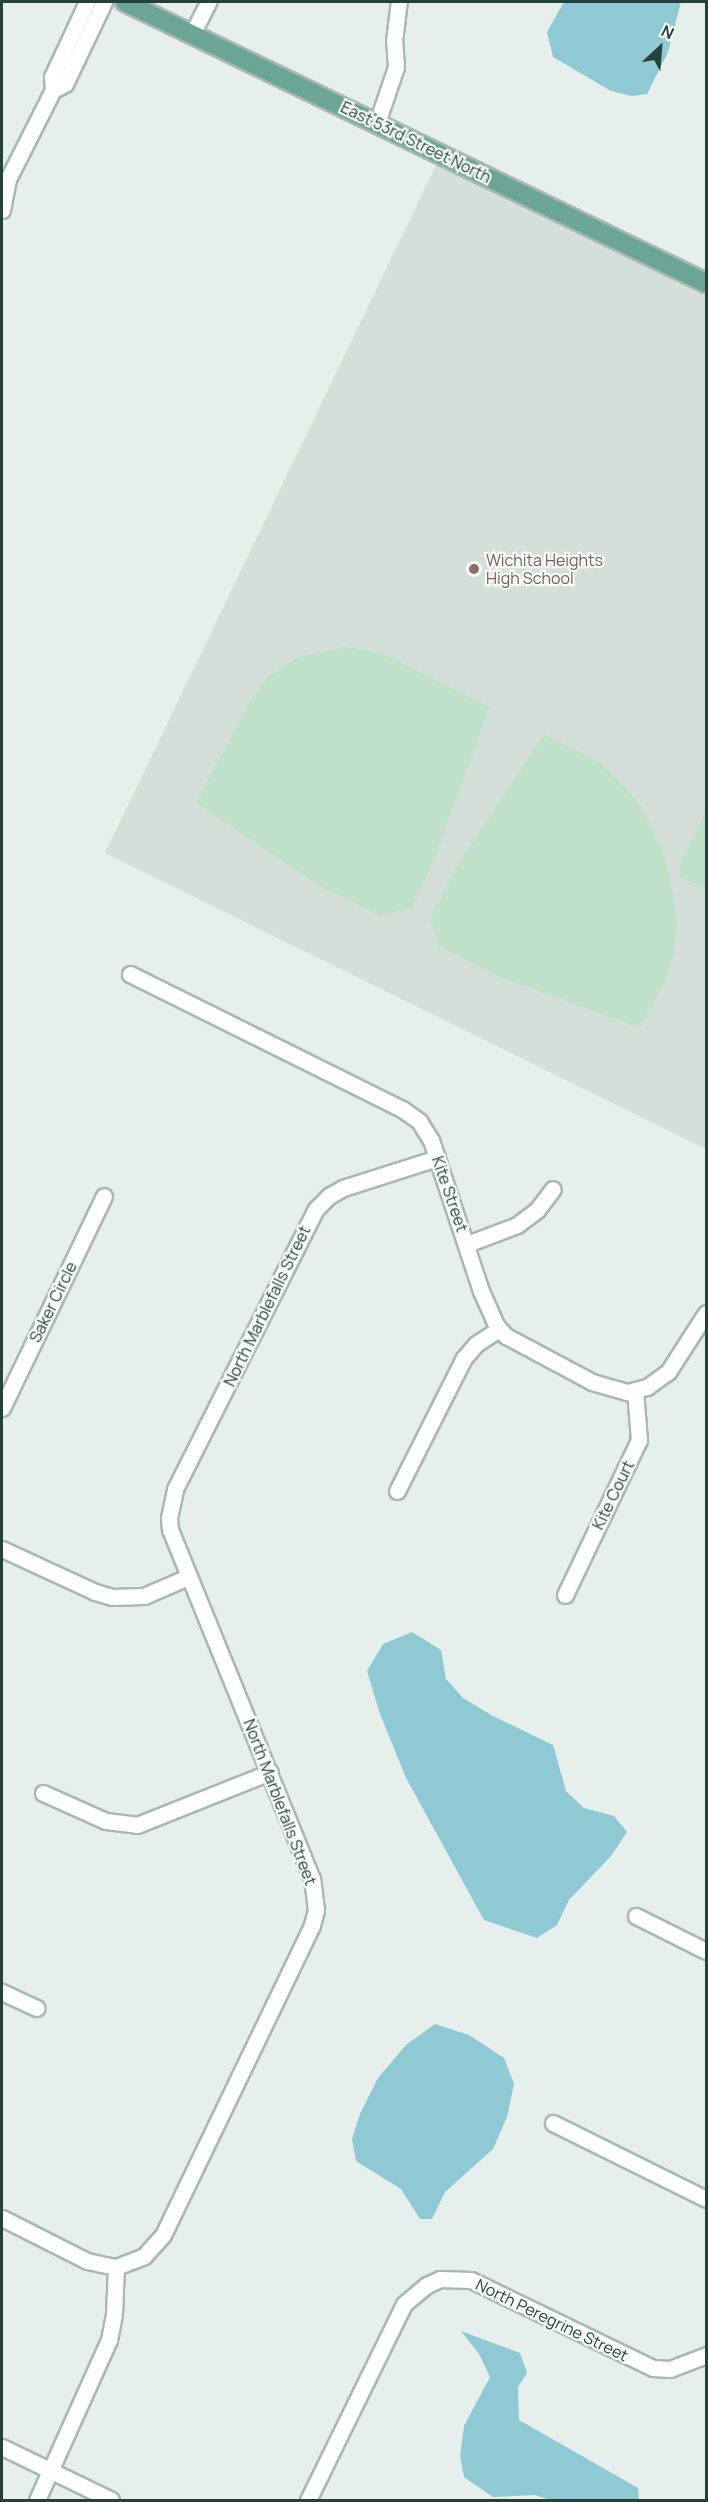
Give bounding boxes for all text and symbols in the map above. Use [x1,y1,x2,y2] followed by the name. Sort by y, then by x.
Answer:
[630,18,690,78] north arrow
[658,19,678,44] text: N
[338,97,494,187] street label: East 53rd Street North
[486,550,603,588] place label: Wichita Heights High School
[467,562,481,576] marker: Wichita Heights High School
[428,1154,472,1234] street label: Kite Street
[220,1223,314,1389] street label: North Marblefalls Street
[25,1259,81,1345] street label: Saker Circle
[588,1457,638,1533] street label: Kite Court
[239,1716,321,1888] street label: North Marblefalls Street
[473,2275,631,2365] street label: North Peregrine Street

